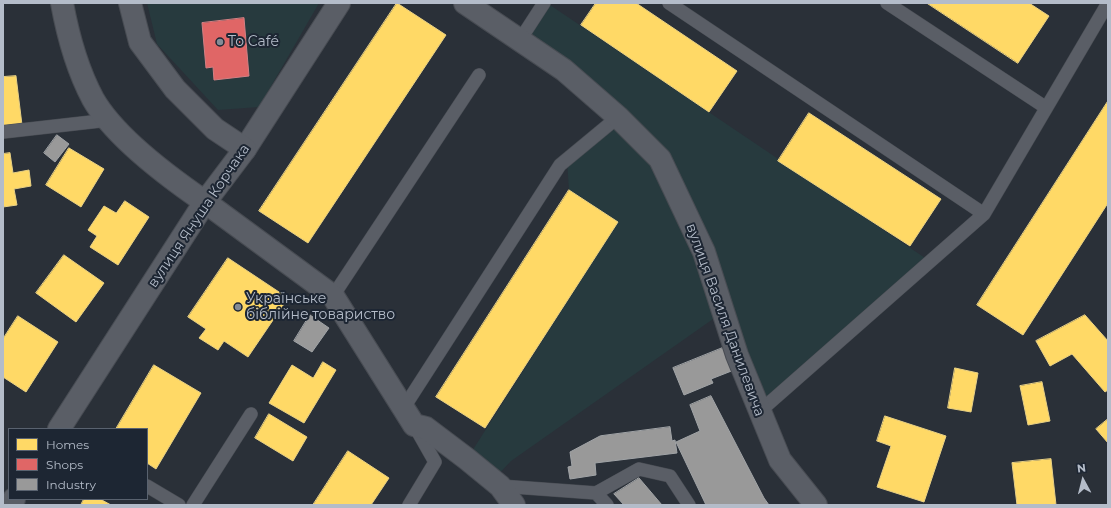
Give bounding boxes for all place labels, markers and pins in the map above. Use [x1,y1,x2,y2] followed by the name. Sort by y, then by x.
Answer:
[228,34,279,50] place label: To Café
[215,37,225,47] marker: To Café
[246,291,395,324] place label: Українське біблійне товариство
[233,302,243,312] marker: Українське біблійне товариство

